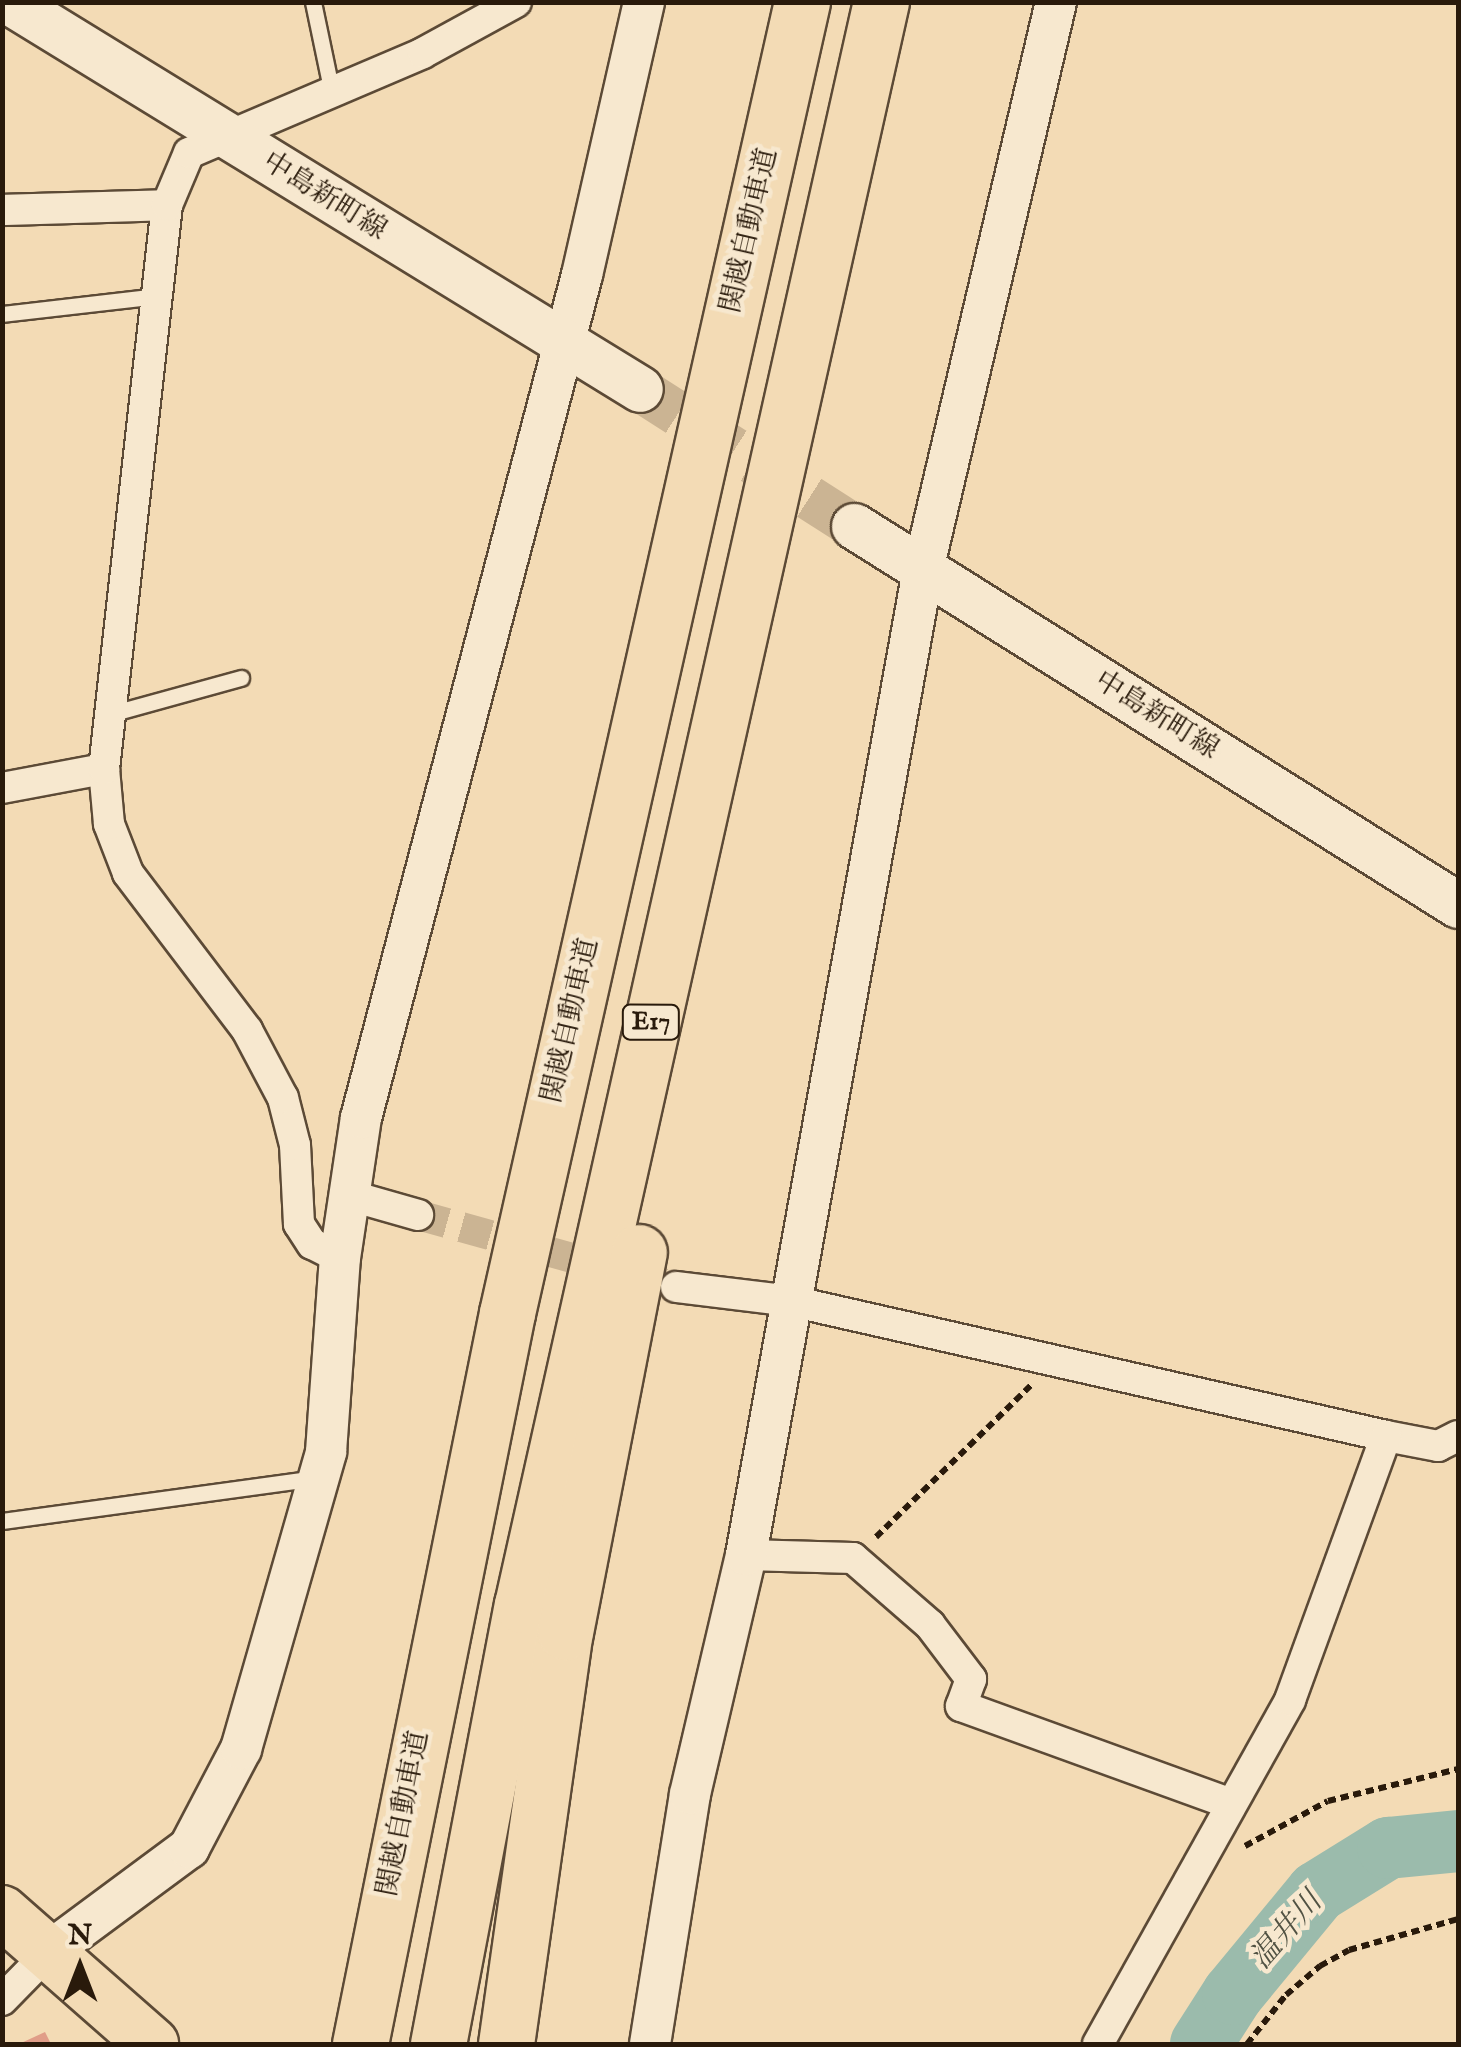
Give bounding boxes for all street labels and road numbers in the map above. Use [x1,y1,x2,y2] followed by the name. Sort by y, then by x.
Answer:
[715,145,785,317] street label: 関越自動車道
[256,146,392,248] street label: 中島新町線
[1088,665,1224,767] street label: 中島新町線
[536,935,606,1107] street label: 関越自動車道
[621,1002,681,1042] road number: E17
[371,1728,437,1900] street label: 関越自動車道

